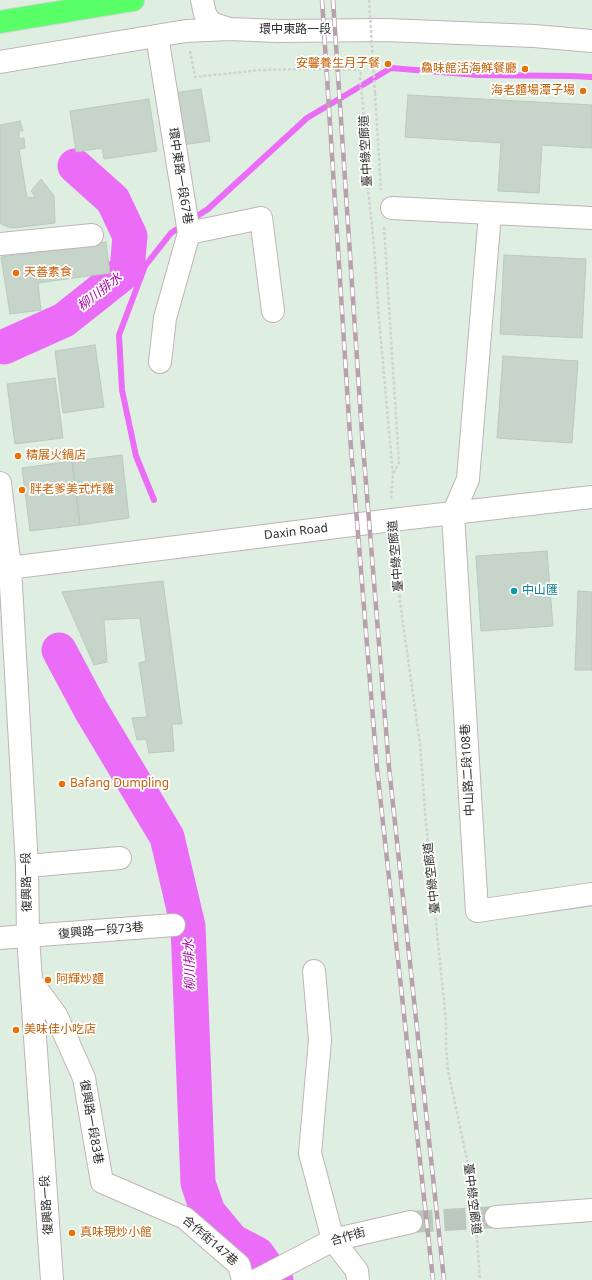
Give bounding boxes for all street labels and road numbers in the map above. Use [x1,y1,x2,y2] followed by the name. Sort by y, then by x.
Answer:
[259,23,331,37] street label: 環中東路一段
[357,115,375,187] street label: 臺中綠空廊道
[165,127,195,225] street label: 環中東路一段67巷
[386,520,406,592] street label: 臺中綠空廊道
[263,521,329,543] street label: Daxin Road
[458,723,478,817] street label: 中山路二段108巷
[421,841,443,915] street label: 臺中綠空廊道
[19,852,35,912] street label: 復興路一段
[58,920,144,942] street label: 復興路一段73巷
[76,1079,106,1165] street label: 復興路一段83巷
[460,1162,484,1236] street label: 臺中綠空廊道
[38,1175,56,1235] street label: 復興路一段
[179,1213,241,1269] street label: 合作街147巷
[329,1225,367,1249] street label: 合作街

